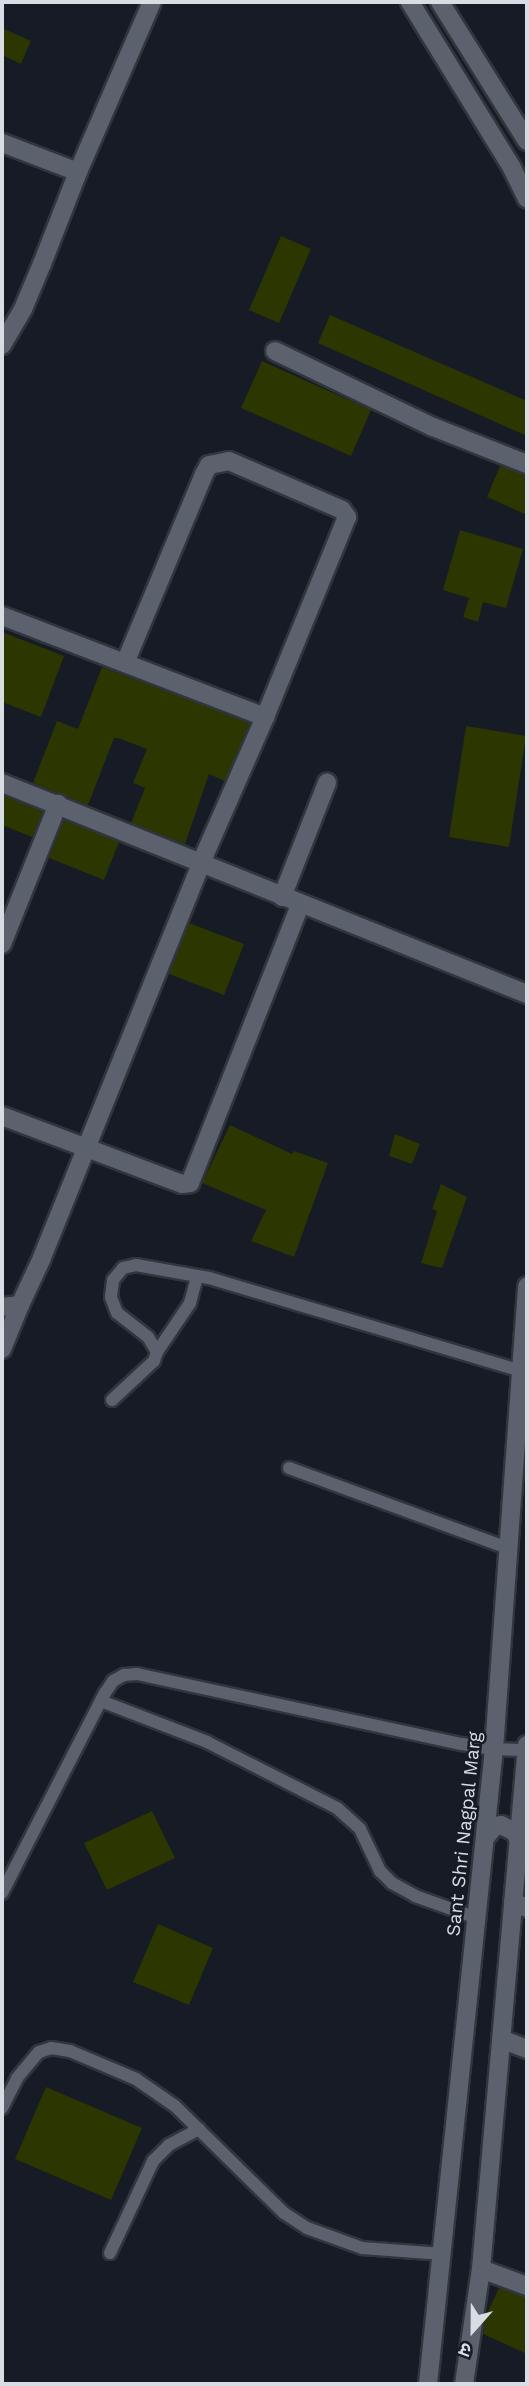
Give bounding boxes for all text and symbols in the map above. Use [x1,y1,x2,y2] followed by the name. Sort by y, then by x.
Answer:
[442,1730,486,1938] street label: Sant Shri Nagpal Marg
[438,2295,508,2365] north arrow
[456,2337,475,2363] text: उ

